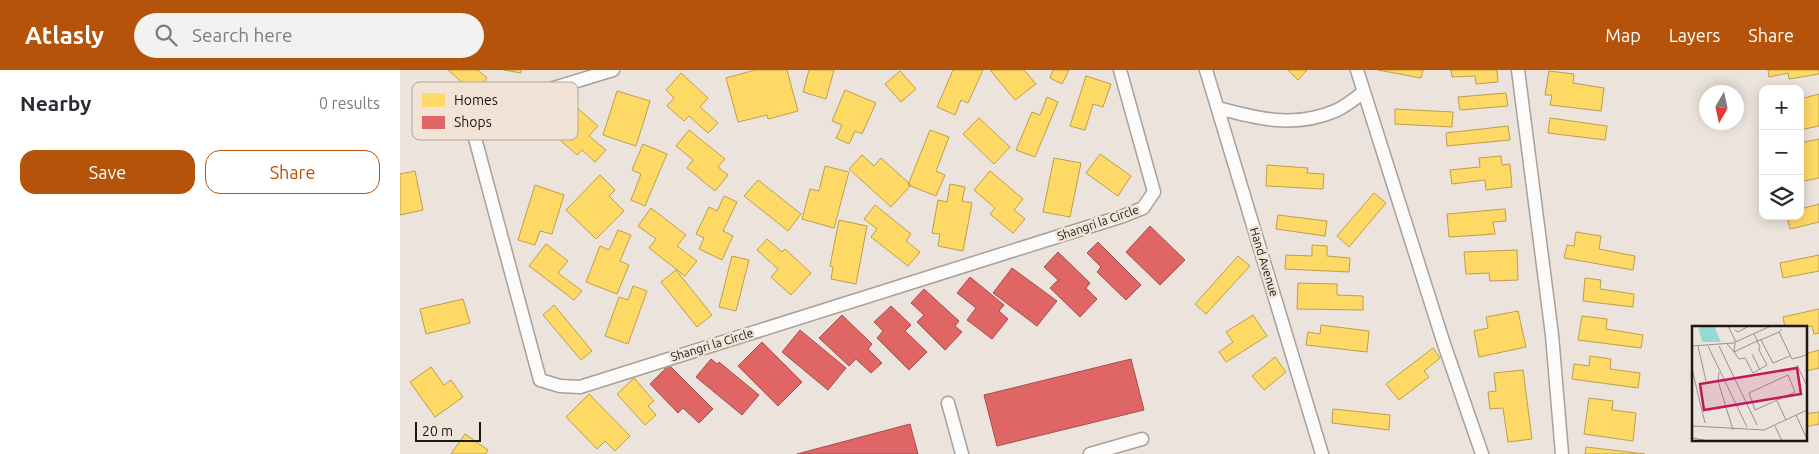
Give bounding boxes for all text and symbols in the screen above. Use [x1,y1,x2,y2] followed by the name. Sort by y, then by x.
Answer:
[134,13,484,58] search box
[152,21,180,49] icon: search
[25,22,104,49] text: Atlasly
[192,24,292,46] text: Search here
[1605,25,1641,45] text: Map
[1669,25,1720,45] text: Layers
[1748,25,1794,45] text: Share
[412,82,578,140] legend
[1699,85,1744,130] north arrow
[1759,85,1804,220] map controls
[1759,85,1804,130] button: +
[20,91,91,115] text: Nearby
[454,92,498,108] text: Homes
[319,94,380,112] text: 0 results
[454,114,492,130] text: Shops
[1759,130,1804,175] button: −
[20,150,195,194] button: Save
[205,150,380,194] button: Share
[1759,175,1804,220] button: layers
[1055,202,1140,243] street label: Shangri la Circle
[1248,226,1281,298] street label: Hand Avenue
[669,326,755,363] street label: Shangri la Circle
[1692,326,1806,442] inset map
[415,419,481,442] scale bar
[422,423,453,439] text: 20 m

